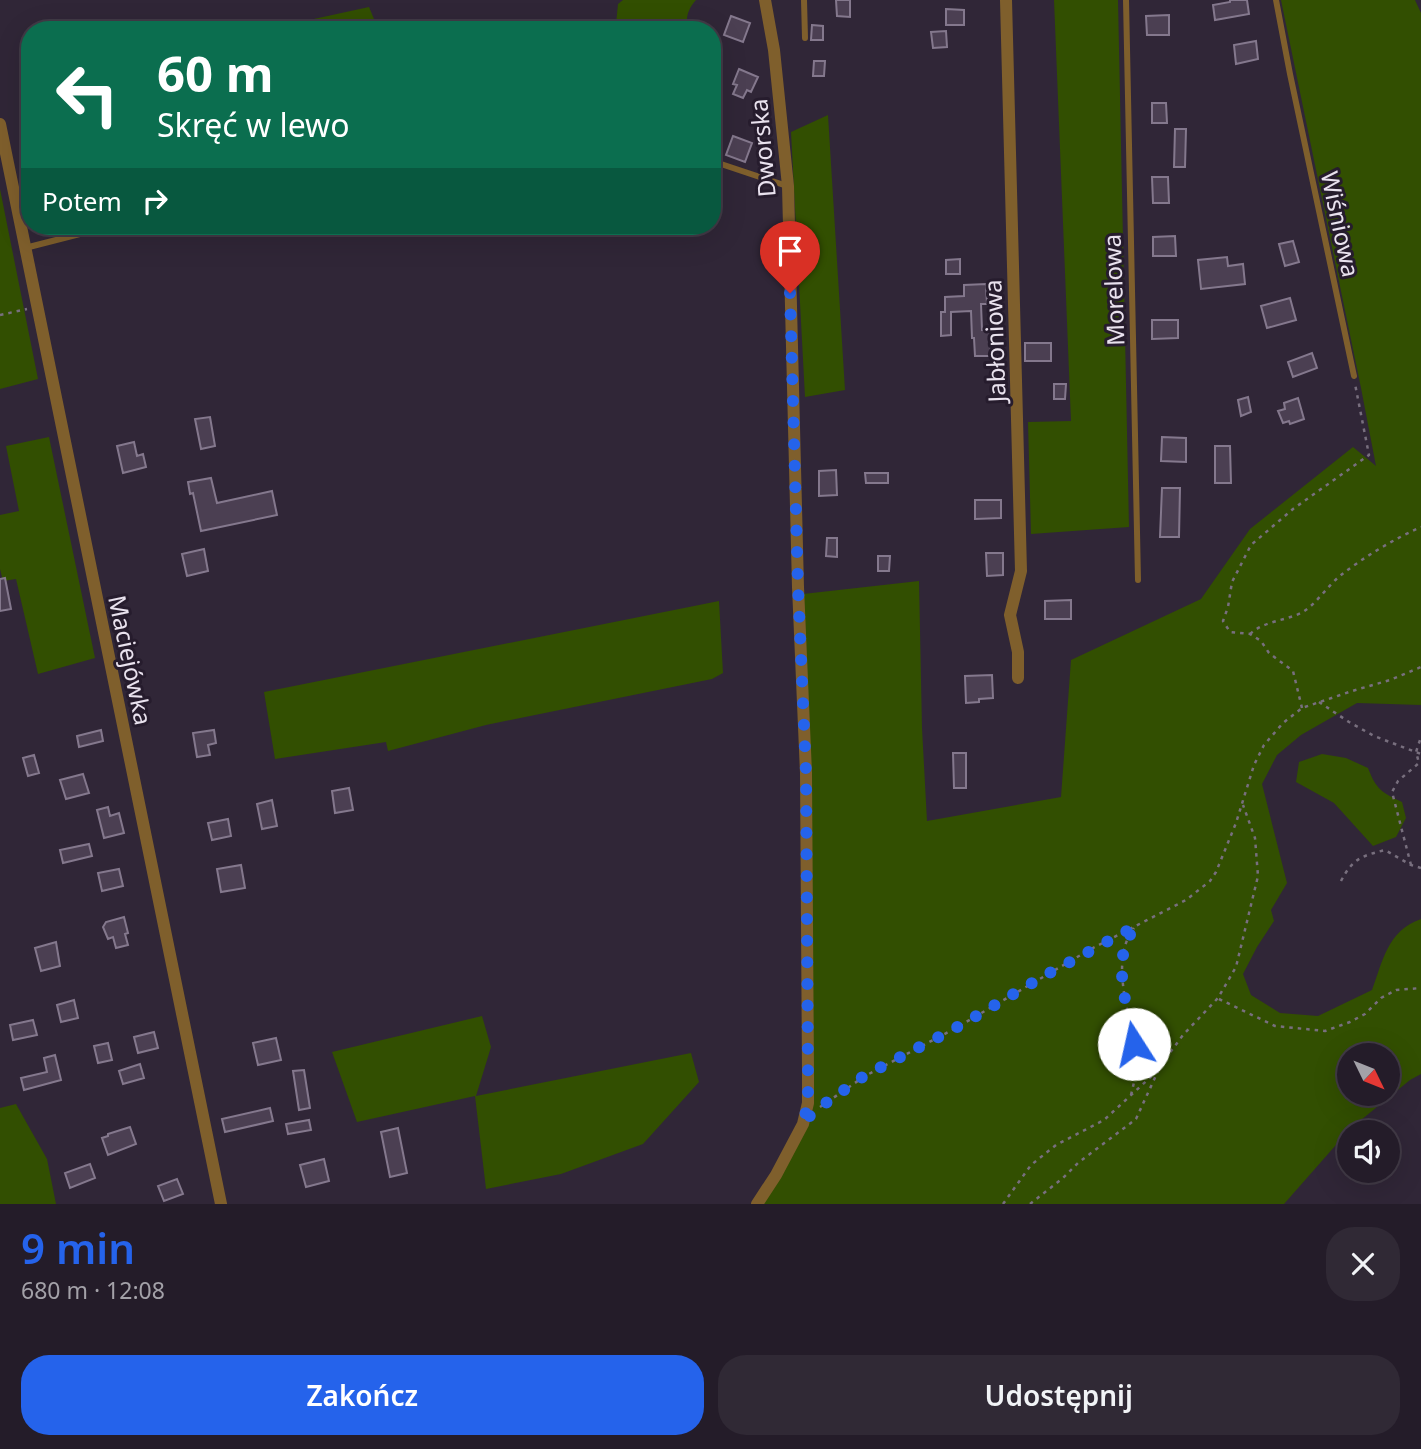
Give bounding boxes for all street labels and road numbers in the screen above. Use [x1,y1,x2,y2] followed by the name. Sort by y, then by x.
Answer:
[741,97,783,199] street label: Dworska
[1314,168,1368,280] street label: Wiśniowa
[1095,234,1131,346] street label: Morelowa
[975,279,1013,405] street label: Jabłoniowa
[101,592,161,728] street label: Maciejówka

